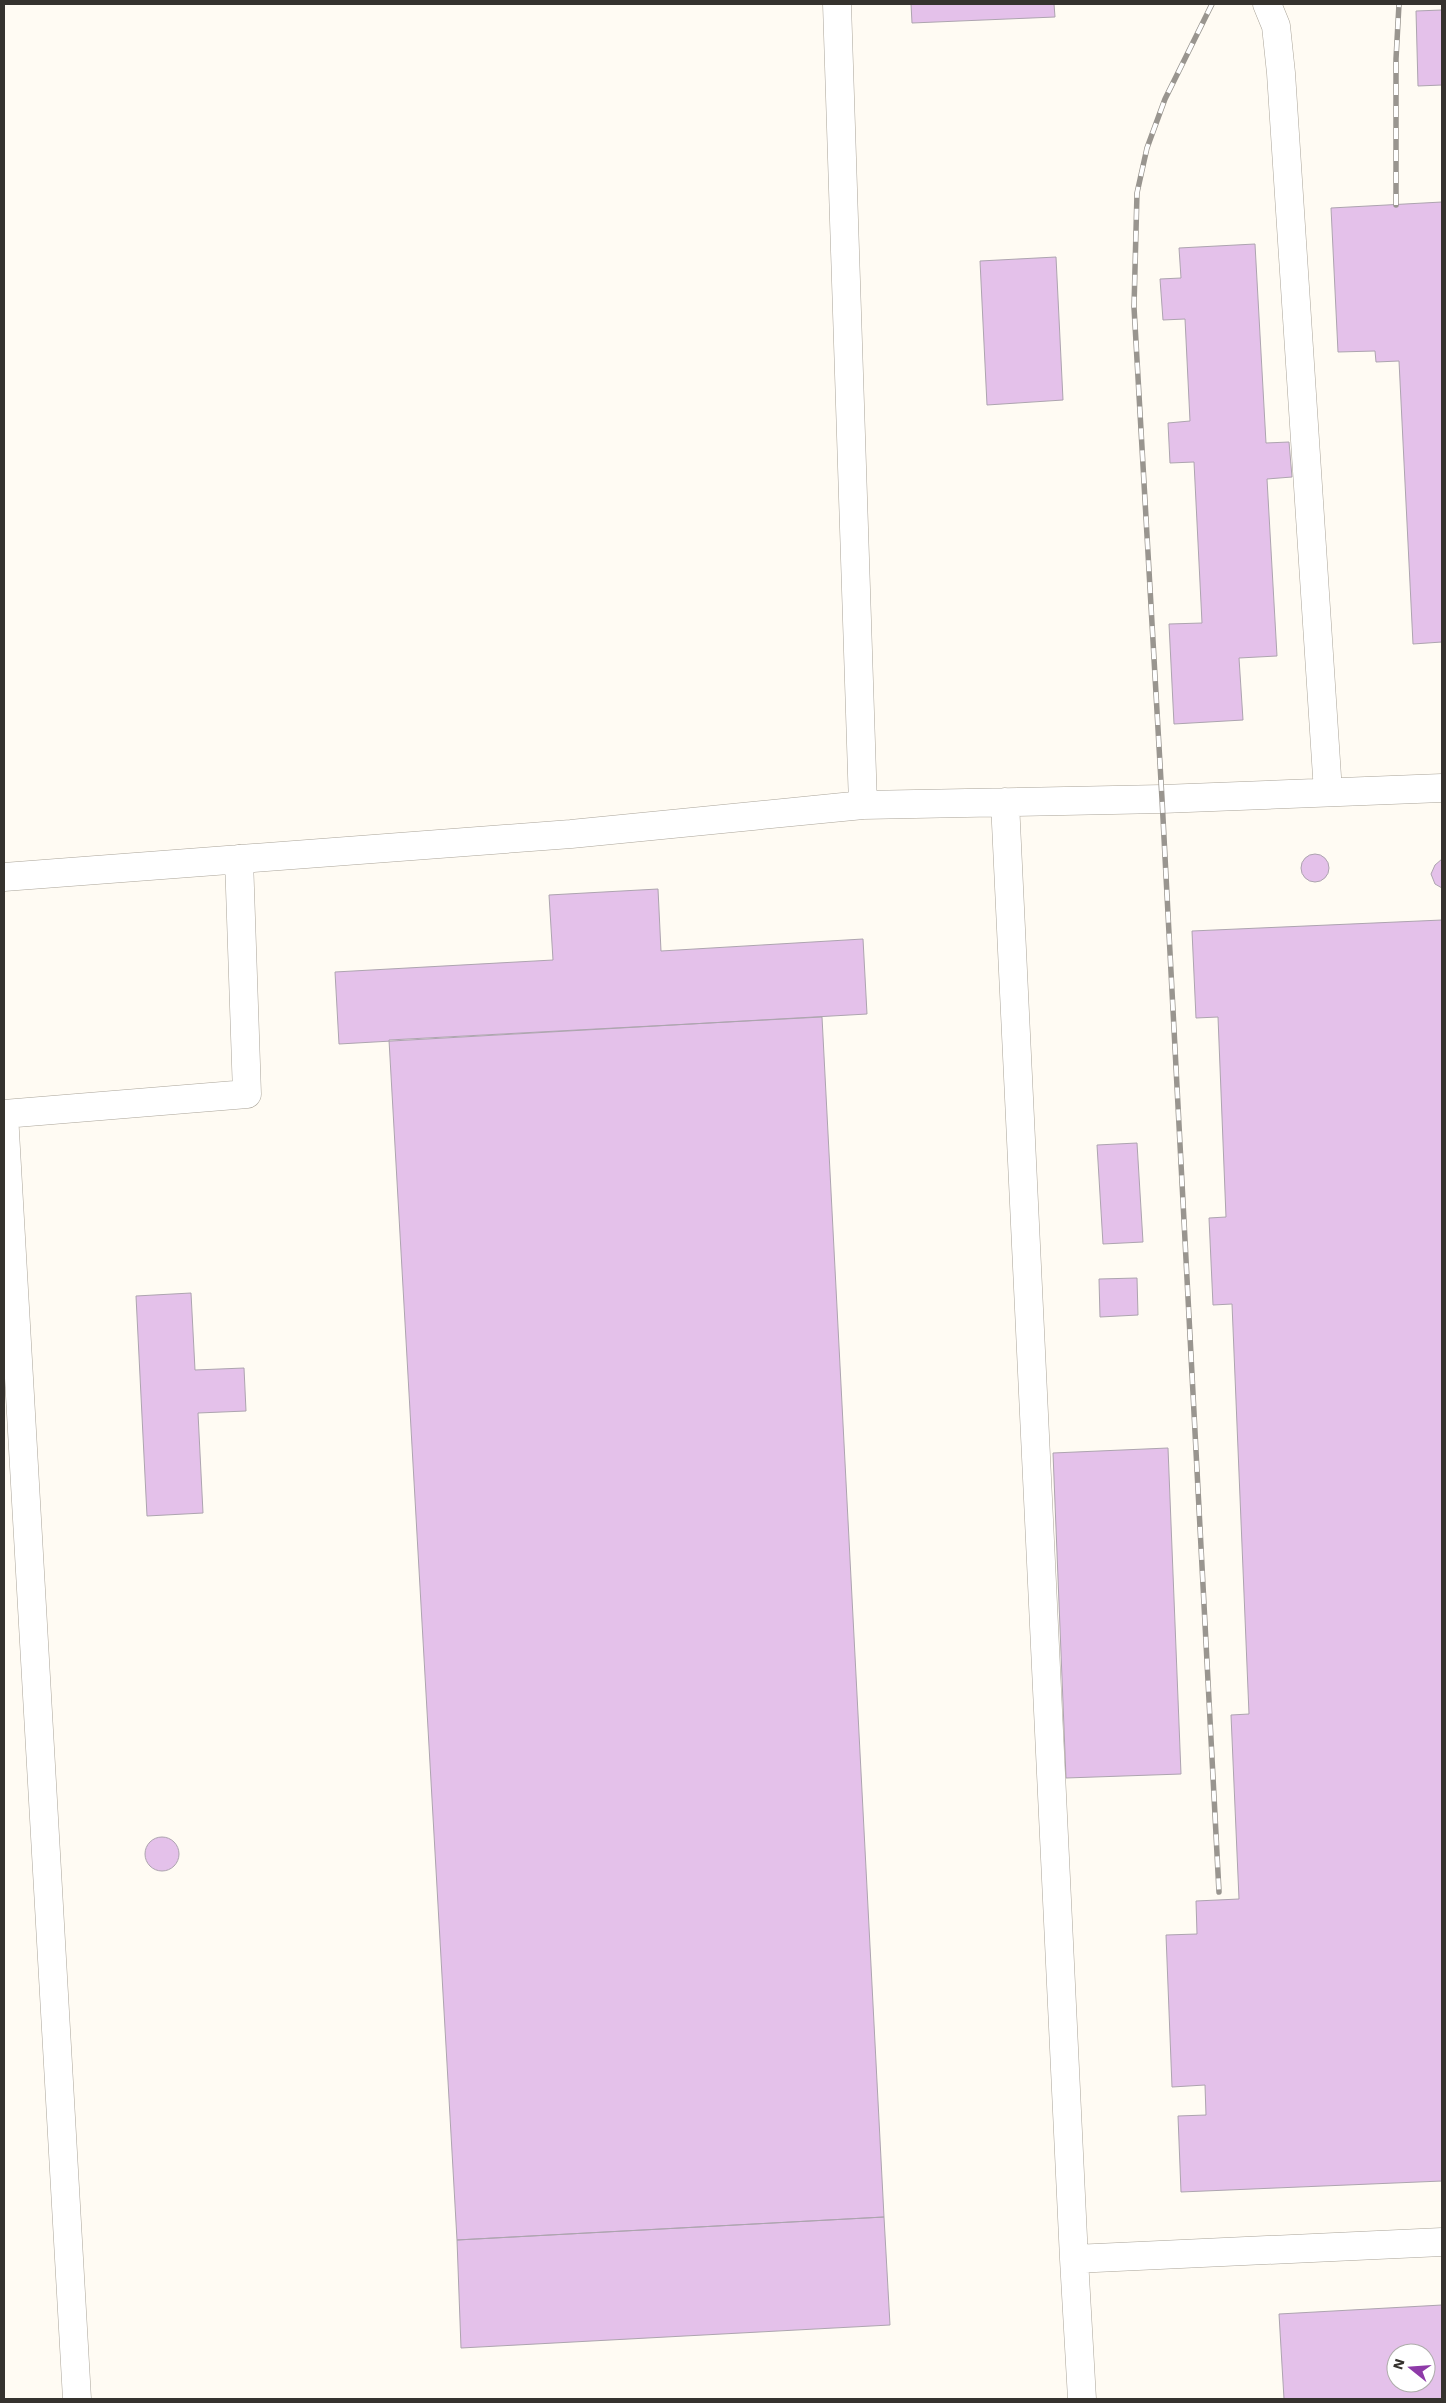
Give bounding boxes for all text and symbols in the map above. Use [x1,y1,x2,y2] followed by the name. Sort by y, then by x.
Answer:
[1386,2343,1436,2393] north arrow
[1389,2357,1408,2371] text: N

